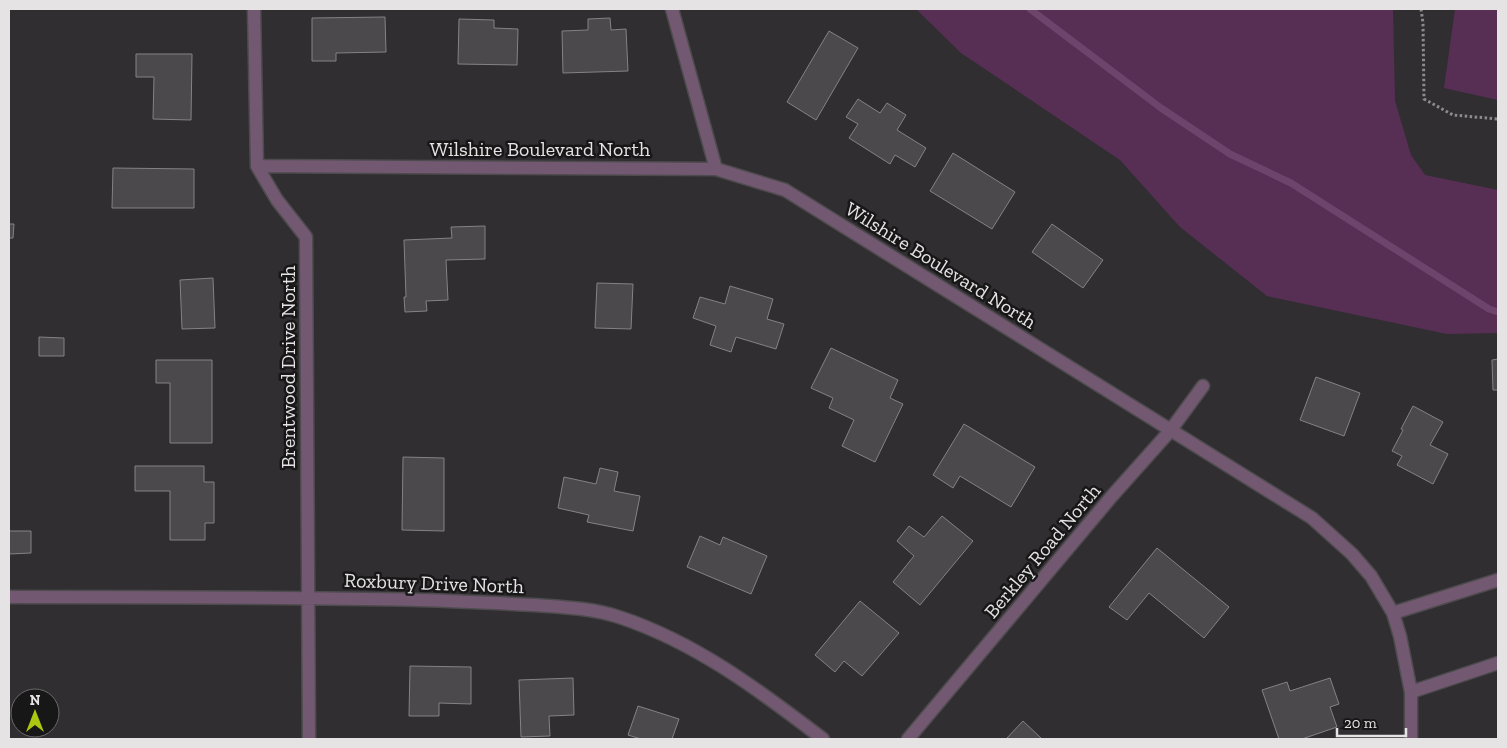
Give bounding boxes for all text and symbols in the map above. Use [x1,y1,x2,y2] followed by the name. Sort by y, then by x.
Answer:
[430,137,651,161] street label: Wilshire Boulevard North
[841,196,1042,334] street label: Wilshire Boulevard North
[276,265,300,469] street label: Brentwood Drive North
[979,478,1106,623] street label: Berkley Road North
[344,568,525,598] street label: Roxbury Drive North
[10,688,60,738] north arrow
[30,692,41,709] text: N
[1337,706,1406,738] scale bar
[1344,714,1377,732] text: 20 m

